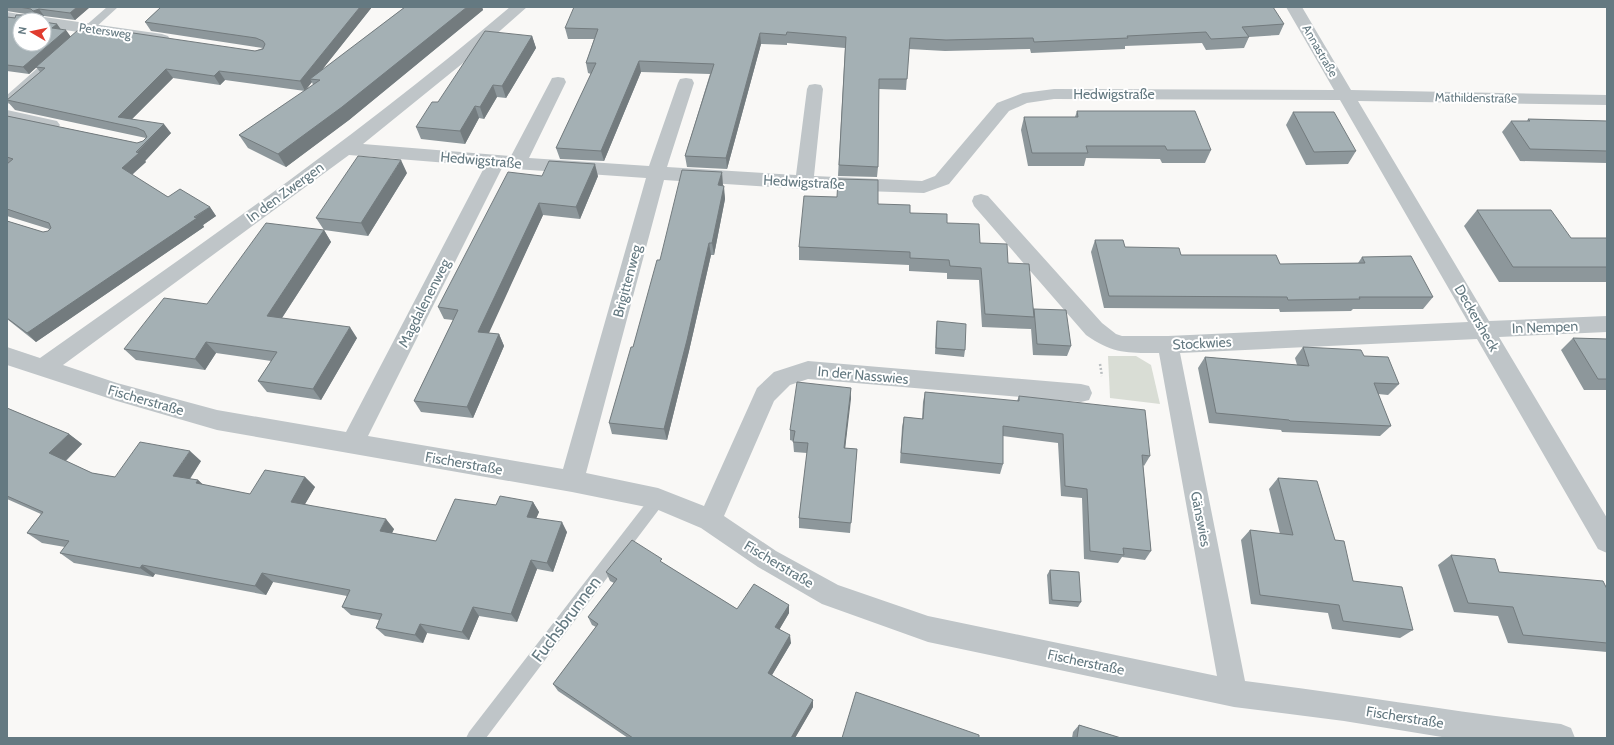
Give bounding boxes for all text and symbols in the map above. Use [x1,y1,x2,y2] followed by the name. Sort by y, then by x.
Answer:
[12,12,52,52] north arrow
[78,19,133,42] street label: Petersweg
[1299,22,1341,80] street label: Annastraße
[15,25,30,35] text: N
[1073,85,1155,103] street label: Hedwigstraße
[1435,89,1517,106] street label: Mathildenstraße
[440,147,522,173] street label: Hedwigstraße
[243,158,327,226] street label: In den Zwergen
[763,171,845,193] street label: Hedwigstraße
[609,242,646,319] street label: Brigittenweg
[394,255,454,350] street label: Magdalenenweg
[1451,281,1504,355] street label: Deckersheck
[1512,317,1579,337] street label: In Nempen
[1172,332,1232,354] street label: Stockwies
[817,362,909,388] street label: In der Nasswies
[106,381,186,419] street label: Fischerstraße
[424,447,504,479] street label: Fischerstraße
[1187,490,1215,548] street label: Gänswies
[741,536,817,592] street label: Fischerstraße
[527,572,605,666] street label: Fuchsbrunnen
[1046,645,1126,679] street label: Fischerstraße
[1365,702,1445,732] street label: Fischerstraße

